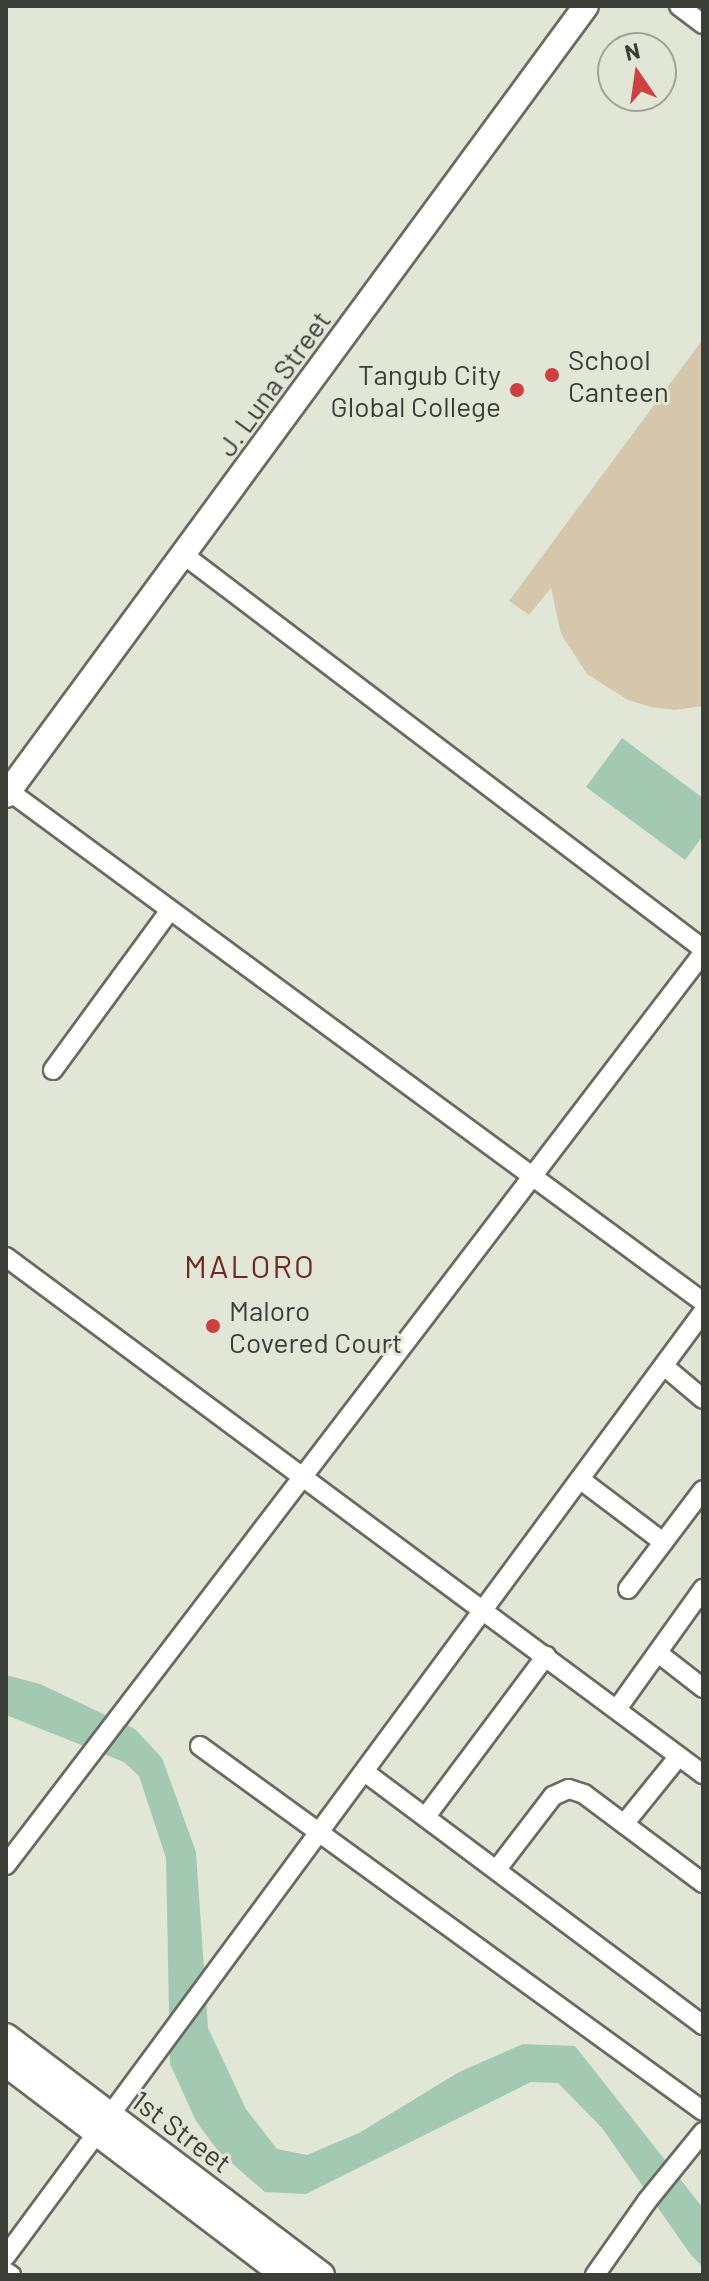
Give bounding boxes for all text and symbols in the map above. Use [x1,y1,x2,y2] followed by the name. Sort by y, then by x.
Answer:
[597,32,677,112] north arrow
[622,36,642,65] text: N
[209,304,337,462] street label: J. Luna Street
[568,342,669,408] place label: School Canteen
[331,357,501,423] place label: Tangub City Global College
[543,366,561,384] marker: School Canteen
[508,381,526,399] marker: Tangub City Global College
[184,1246,316,1284] district label: MALORO
[229,1293,402,1359] place label: Maloro Covered Court
[204,1317,222,1335] marker: Maloro Covered Court
[126,2083,238,2179] street label: 1st Street

